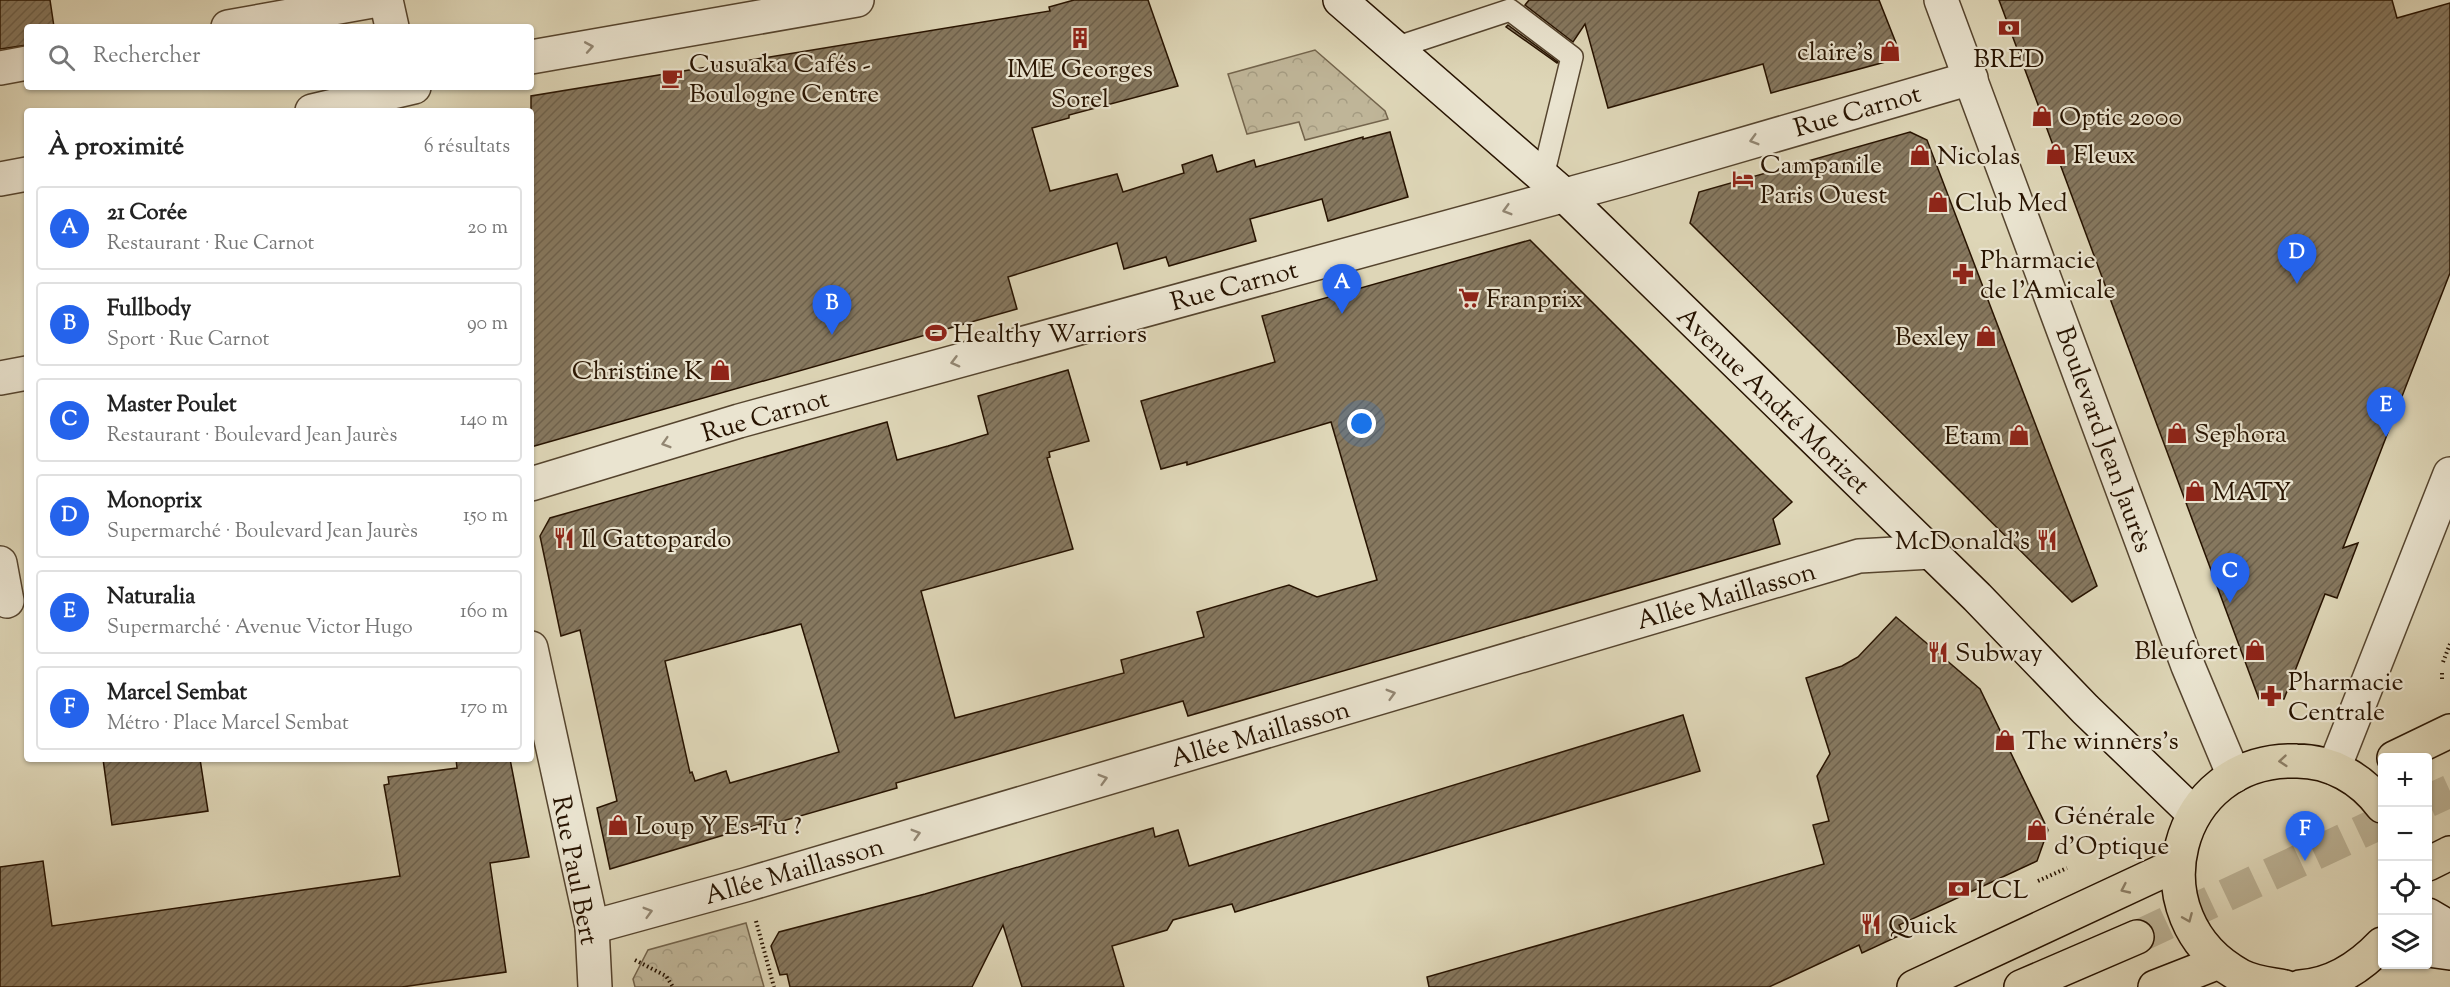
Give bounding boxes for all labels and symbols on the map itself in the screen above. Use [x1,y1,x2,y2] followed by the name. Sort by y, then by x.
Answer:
[1997,16,2021,40] bank icon: BRED
[1068,26,1092,50] building icon: IME Georges Sorel
[1797,35,1873,72] place label: claire's
[1878,39,1902,63] shop icon: claire's
[583,41,593,54] one-way arrow
[1973,42,2045,79] place label: BRED
[689,47,879,114] place label: Cusuaka Cafés - Boulogne Centre
[1007,52,1153,119] place label: IME Georges Sorel
[660,66,684,90] cafe icon: Cusuaka Cafés - Boulogne Centre
[1790,77,1926,148] street label: Rue Carnot
[2059,100,2182,137] place label: Optic 2000
[2030,104,2054,128] shop icon: Optic 2000
[1749,133,1760,145] one-way arrow
[2073,138,2136,175] place label: Fleux
[1937,139,2020,176] place label: Nicolas
[2044,142,2068,166] shop icon: Fleux
[1908,143,1932,167] shop icon: Nicolas
[1760,148,1887,215] place label: Campanile Paris Ouest
[1731,167,1755,191] hotel icon: Campanile Paris Ouest
[1955,186,2068,223] place label: Club Med
[1926,190,1950,214] shop icon: Club Med
[1502,203,1513,215] one-way arrow
[2278,234,2316,284] pin: D
[1980,243,2116,310] place label: Pharmacie de l'Amicale
[1167,253,1303,322] street label: Rue Carnot
[1951,262,1975,286] pharmacy icon: Pharmacie de l'Amicale
[1322,264,1362,314] pin: A
[1486,282,1583,319] place label: Franprix
[812,286,852,335] pin: B
[1457,286,1481,310] supermarket icon: Franprix
[1667,300,1877,504] street label: Avenue André Morizet
[953,317,1147,354] place label: Healthy Warriors
[1895,320,1969,357] place label: Bexley
[924,321,948,345] sports icon: Healthy Warriors
[2045,322,2161,558] street label: Boulevard Jean Jaurès
[1974,324,1998,348] shop icon: Bexley
[572,354,703,391] place label: Christine K
[950,355,960,367] one-way arrow
[708,358,732,382] shop icon: Christine K
[698,382,834,453] street label: Rue Carnot
[2366,388,2406,437] pin: E
[1347,409,1376,438] your location
[2194,417,2287,454] place label: Sephora
[1944,419,2002,456] place label: Etam
[2165,421,2189,445] shop icon: Sephora
[2007,423,2031,447] shop icon: Etam
[661,436,672,449] one-way arrow
[2212,475,2292,512] place label: MATY
[2183,479,2207,503] shop icon: MATY
[581,522,732,559] place label: Il Gattopardo
[1895,524,2030,561] place label: McDonald's
[552,526,576,550] restaurant icon: Il Gattopardo
[2035,528,2059,552] restaurant icon: McDonald's
[1633,554,1821,641] street label: Allée Maillasson
[2210,554,2250,603] pin: C
[2134,634,2238,671] place label: Bleuforet
[1955,636,2043,673] place label: Subway
[2243,638,2267,662] shop icon: Bleuforet
[1926,640,1950,664] restaurant icon: Subway
[2288,665,2404,732] place label: Pharmacie Centrale
[2259,684,2283,708] pharmacy icon: Pharmacie Centrale
[1385,689,1396,701] one-way arrow
[1167,692,1355,779] street label: Allée Maillasson
[2022,724,2179,761] place label: The winners's
[1993,728,2017,752] shop icon: The winners's
[2279,754,2288,767] one-way arrow
[1097,774,1108,786] one-way arrow
[541,793,606,948] street label: Rue Paul Bert
[2054,799,2169,866] place label: Générale d'Optique
[635,809,802,846] place label: Loup Y Es-Tu ?
[2286,812,2324,861] pin: F
[606,813,630,837] shop icon: Loup Y Es-Tu ?
[2025,818,2049,842] shop icon: Générale d'Optique
[701,829,889,916] street label: Allée Maillasson
[910,829,921,841] one-way arrow
[1976,873,2029,910] place label: LCL
[1947,877,1971,901] bank icon: LCL
[2120,881,2131,893] one-way arrow
[642,907,653,919] one-way arrow
[1888,908,1958,945] place label: Quick
[2181,911,2193,922] one-way arrow
[1859,912,1883,936] restaurant icon: Quick

